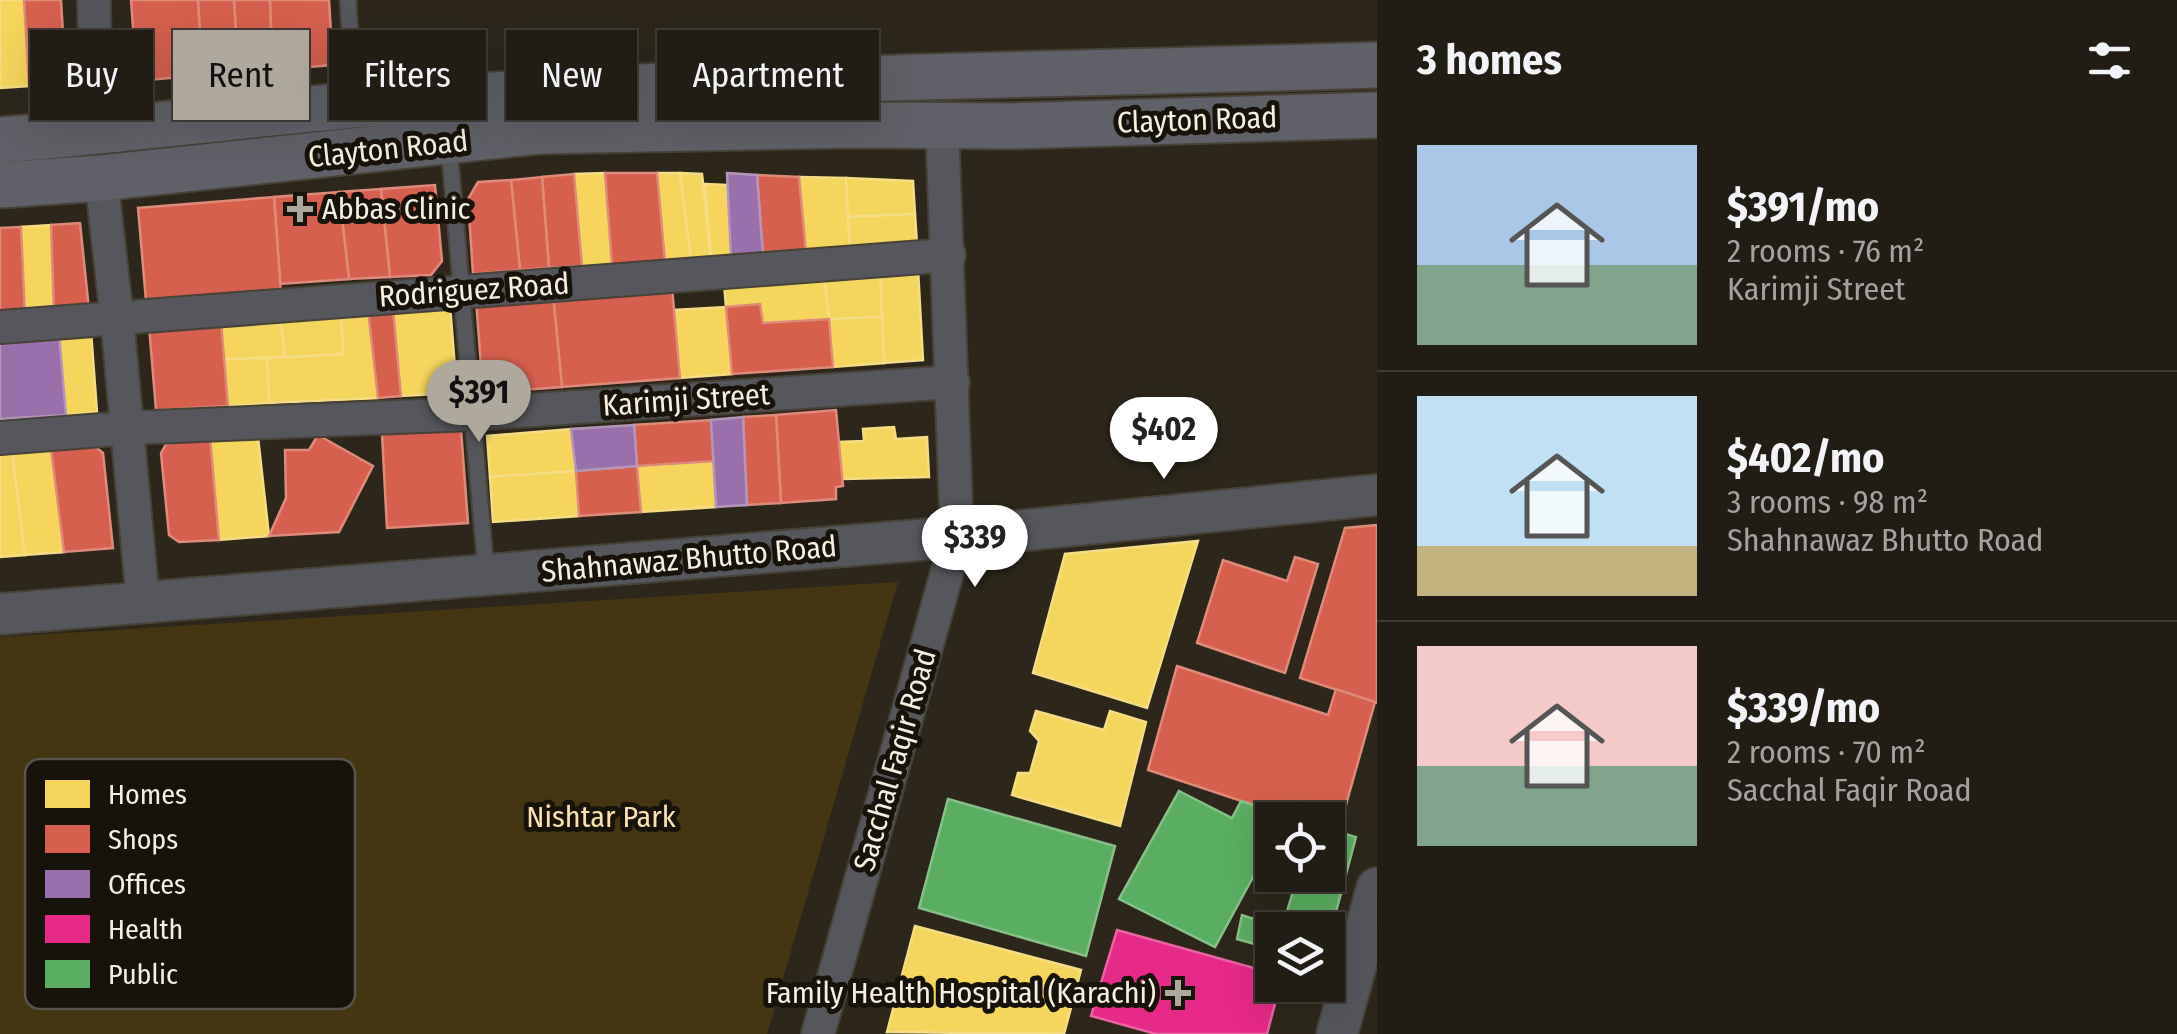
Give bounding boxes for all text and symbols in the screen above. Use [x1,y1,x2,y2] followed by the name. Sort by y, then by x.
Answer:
[30,30,153,120] chip: Buy
[173,30,309,120] chip: Rent
[329,30,486,120] chip: Filters
[506,30,637,120] chip: New
[657,30,879,120] chip: Apartment
[2082,33,2137,88] icon: filters
[1417,35,1562,85] text: 3 homes
[1116,99,1278,141] street label: Clayton Road
[306,123,470,175] street label: Clayton Road
[1727,182,1879,232] text: $391/mo
[1497,185,1617,305] icon: home
[322,191,471,227] place label: Abbas Clinic
[287,196,313,222] marker: Abbas Clinic
[1727,232,1924,270] text: 2 rooms · 76 m²
[377,265,571,315] street label: Rodriguez Road
[1727,270,1906,308] text: Karimji Street
[420,360,538,445] pin: $391
[449,373,509,411] text: $391
[601,376,771,424] street label: Karimji Street
[1105,397,1223,482] pin: $402
[1132,410,1196,448] text: $402
[1727,433,1884,483] text: $402/mo
[1497,436,1617,556] icon: home
[1727,483,1928,521] text: 3 rooms · 98 m²
[916,505,1034,590] pin: $339
[944,518,1006,556] text: $339
[1727,521,2043,559] text: Shahnawaz Bhutto Road
[540,528,838,590] street label: Shahnawaz Bhutto Road
[846,645,944,875] street label: Sacchal Faqir Road
[1727,683,1880,733] text: $339/mo
[1497,686,1617,806] icon: home
[1727,733,1926,771] text: 2 rooms · 70 m²
[25,759,355,1009] legend
[1727,771,1972,809] text: Sacchal Faqir Road
[108,778,187,811] text: Homes
[526,799,676,835] park label: Nishtar Park
[1255,802,1345,1002] map controls
[1255,802,1345,892] button: locate
[108,823,178,856] text: Shops
[108,868,186,901] text: Offices
[1255,912,1345,1002] button: layers
[108,913,183,946] text: Health
[108,958,178,991] text: Public
[766,975,1156,1011] place label: Family Health Hospital (Karachi)
[1165,980,1191,1006] marker: Family Health Hospital (Karachi)

